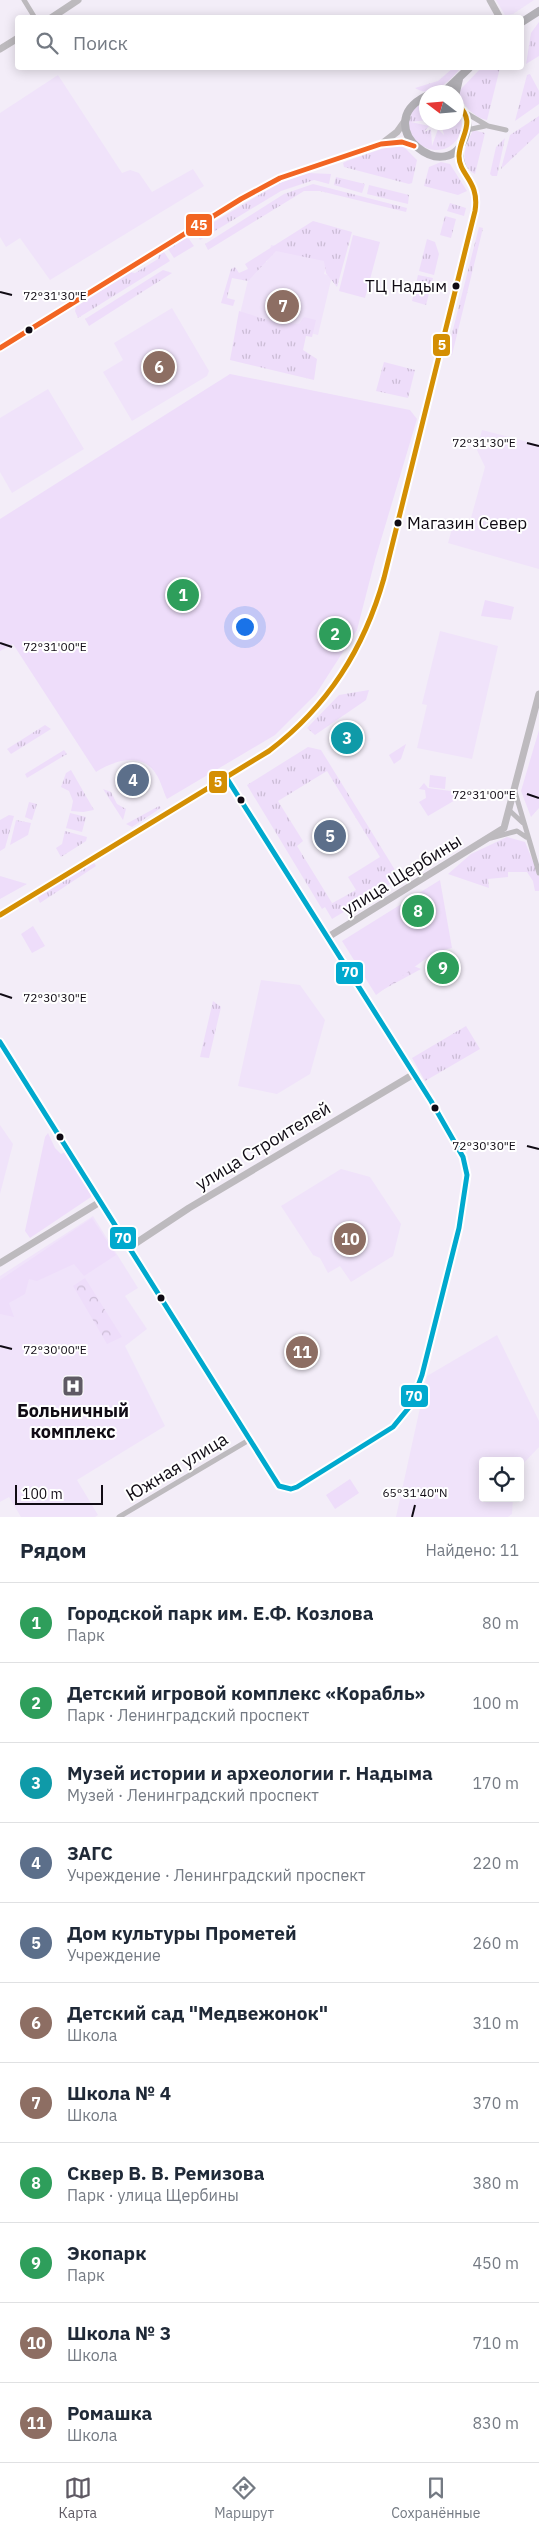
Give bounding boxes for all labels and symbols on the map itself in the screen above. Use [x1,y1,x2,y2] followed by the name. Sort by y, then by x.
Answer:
[419,85,464,130] north arrow
[185,213,213,237] line badge: 45
[191,216,207,234] text: 45
[365,275,447,297] place label: ТЦ Надым
[451,281,461,291] marker: ТЦ Надым
[267,287,299,325] pin: 7
[23,288,87,303] text: 72°31'30"E
[24,325,34,335] unlabelled marker
[432,333,451,357] line badge: 5
[438,336,446,354] text: 5
[143,348,175,386] pin: 6
[452,435,516,450] text: 72°31'30"E
[407,512,527,534] place label: Магазин Север
[393,518,403,528] marker: Магазин Север
[167,576,199,614] pin: 1
[232,614,258,640] your location
[319,615,351,653] pin: 2
[23,639,87,654] text: 72°31'00"E
[331,719,363,757] pin: 3
[117,761,149,799] pin: 4
[208,770,228,794] line badge: 5
[214,773,222,791] text: 5
[452,787,516,802] text: 72°31'00"E
[236,795,246,805] unlabelled marker
[314,817,346,855] pin: 5
[338,829,466,921] street label: улица Щербины
[402,892,434,930] pin: 8
[427,949,459,987] pin: 9
[335,961,364,985] line badge: 70
[342,963,358,981] text: 70
[23,990,87,1005] text: 72°30'30"E
[191,1096,335,1195] street label: улица Строителей
[430,1103,440,1113] unlabelled marker
[55,1132,65,1142] unlabelled marker
[452,1138,516,1153] text: 72°30'30"E
[334,1220,366,1258] pin: 10
[109,1226,137,1250] line badge: 70
[115,1229,131,1247] text: 70
[156,1293,166,1303] unlabelled marker
[286,1333,318,1371] pin: 11
[23,1342,87,1357] text: 72°30'00"E
[61,1374,85,1398] hospital icon: Больничный комплекс
[400,1384,429,1408] line badge: 70
[406,1387,422,1405] text: 70
[17,1399,129,1443] place label: Больничный комплекс
[122,1427,232,1506] street label: Южная улица
[15,1482,102,1505] scale bar
[382,1485,448,1500] text: 65°31'40"N

